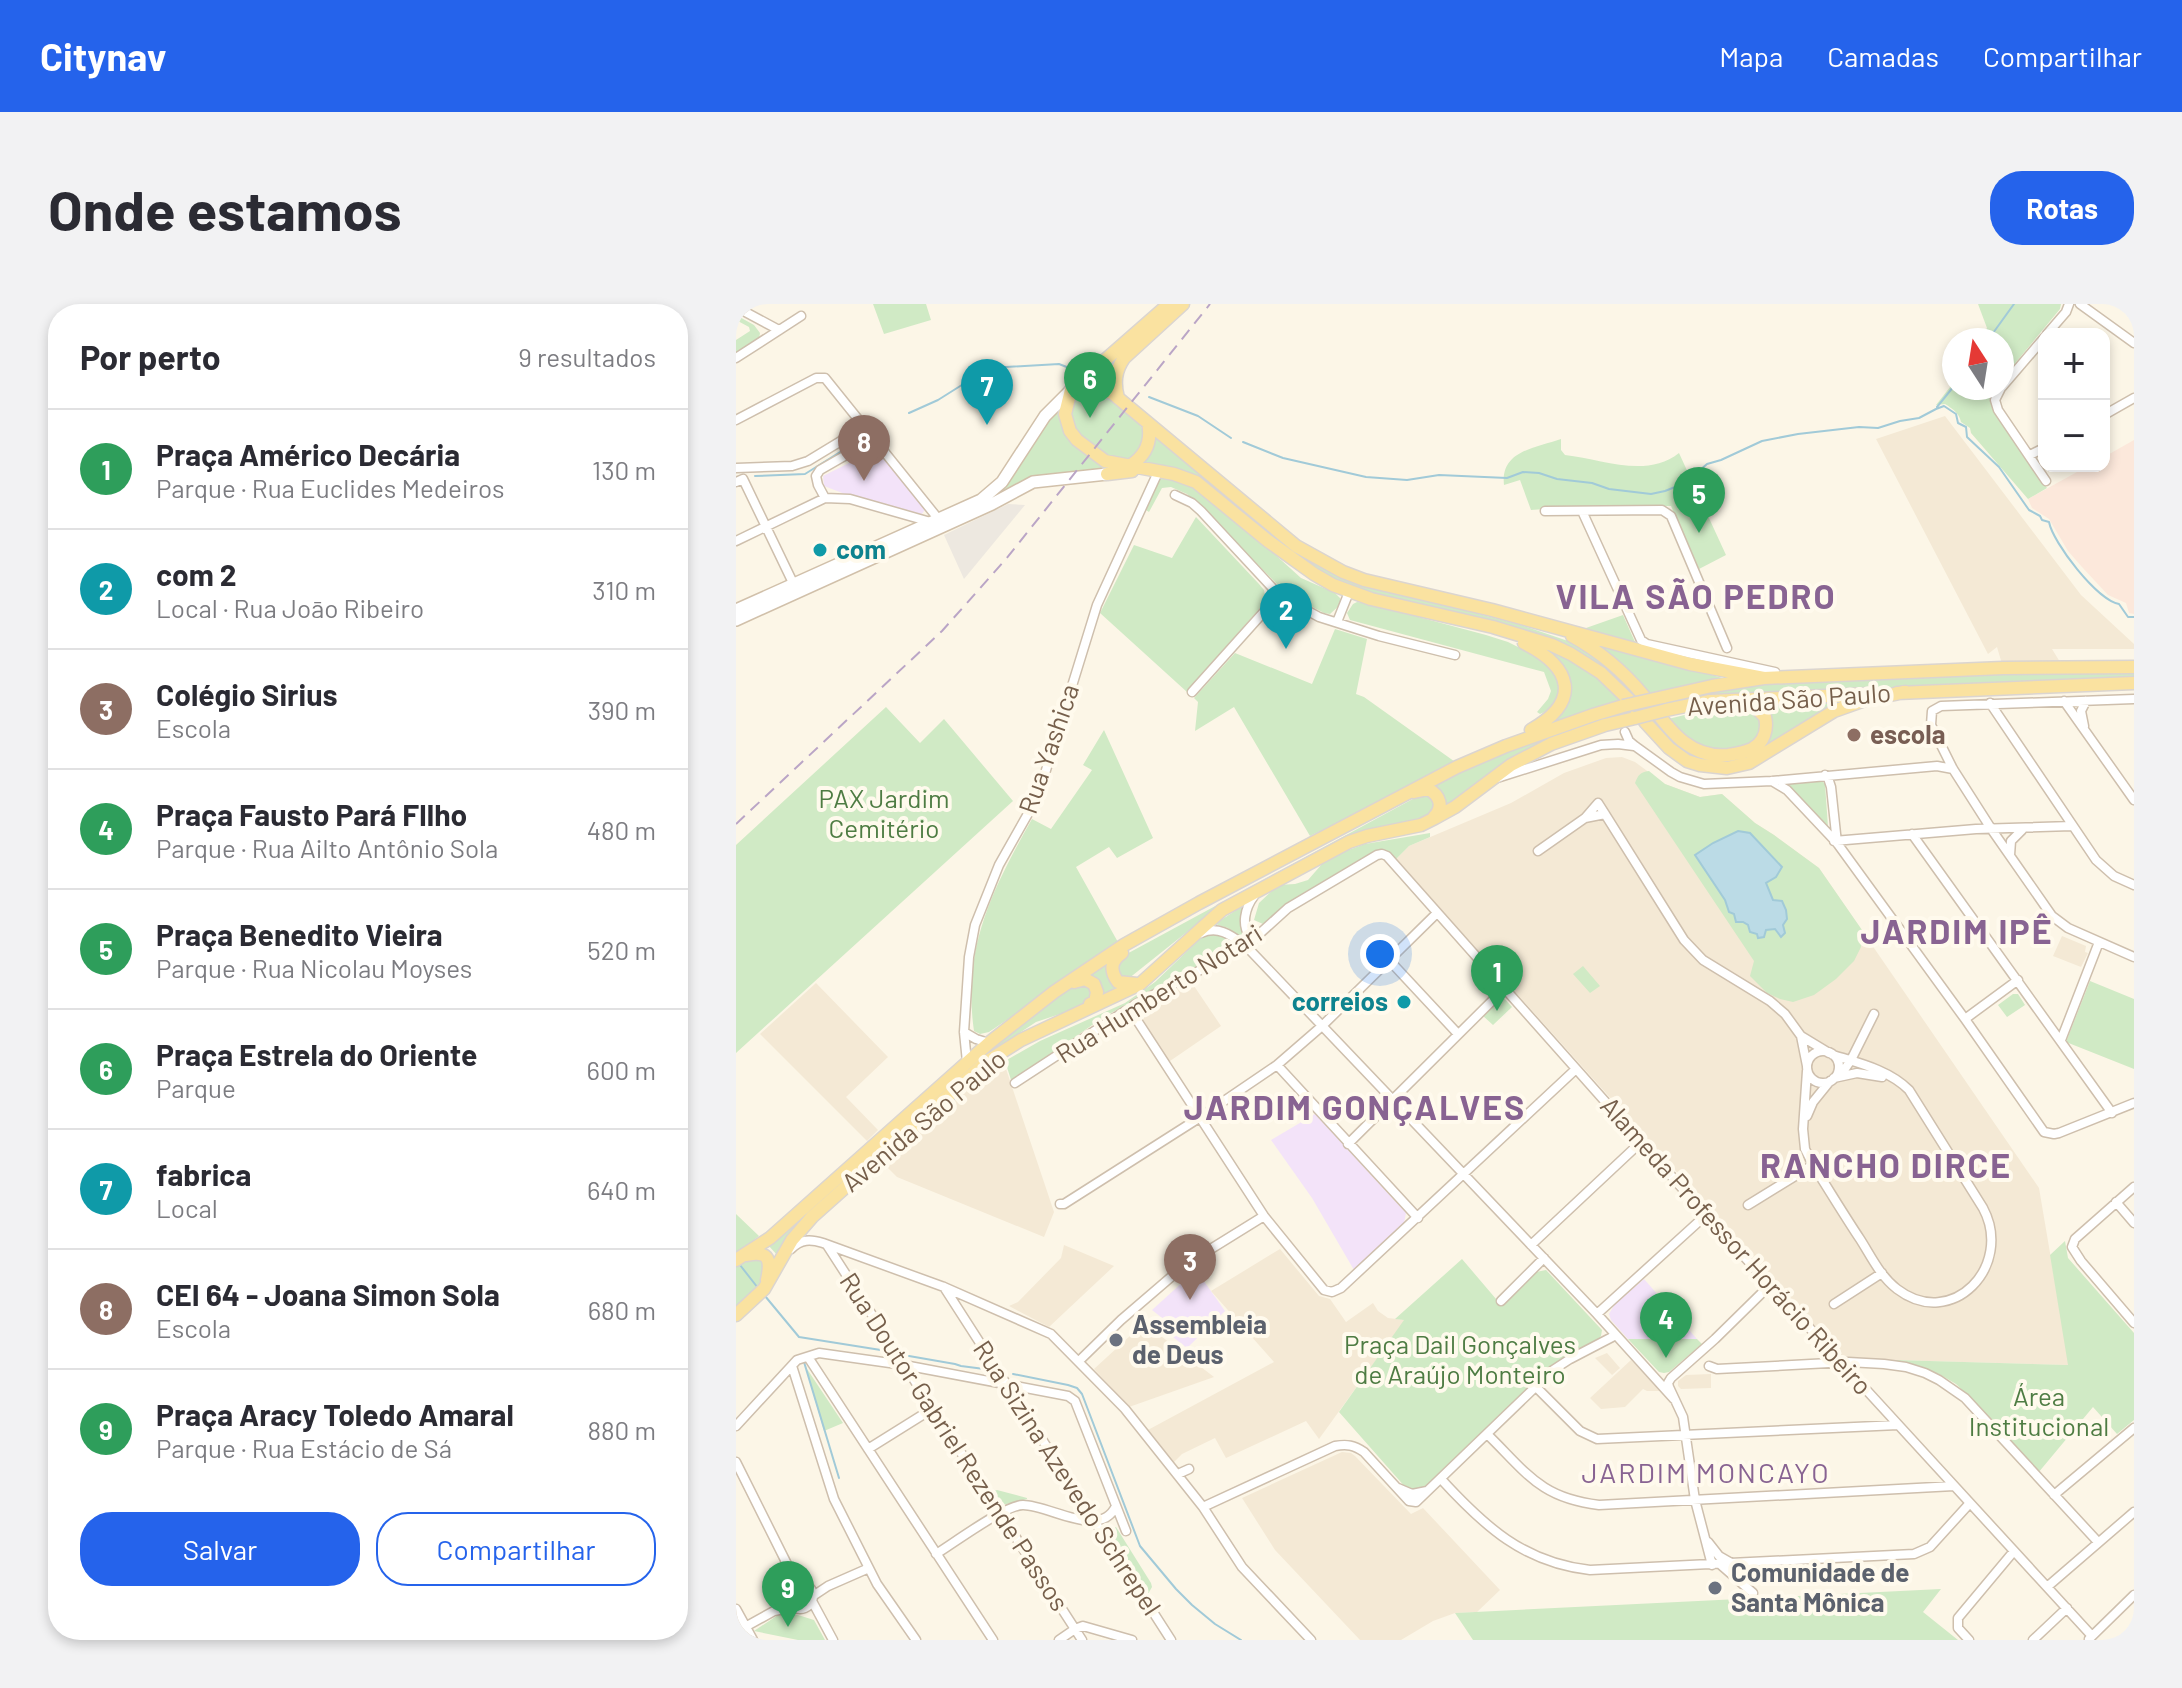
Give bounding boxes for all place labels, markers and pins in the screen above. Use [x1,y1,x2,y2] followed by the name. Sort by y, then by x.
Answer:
[1064,352,1116,418] pin: 6
[961,359,1013,425] pin: 7
[838,415,890,481] pin: 8
[1673,467,1725,533] pin: 5
[836,533,886,564] place label: com
[811,541,829,559] marker: com
[1260,583,1312,649] pin: 2
[1870,718,1945,749] place label: escola
[1845,726,1863,744] marker: escola
[1471,945,1523,1011] pin: 1
[1292,985,1388,1016] place label: correios
[1395,993,1413,1011] marker: correios
[1164,1234,1216,1300] pin: 3
[1640,1292,1692,1358] pin: 4
[1132,1308,1267,1369] place label: Assembleia de Deus
[1107,1331,1125,1349] marker: Assembleia de Deus
[1731,1556,1909,1617] place label: Comunidade de Santa Mônica
[762,1561,814,1627] pin: 9
[1706,1579,1724,1597] marker: Comunidade de Santa Mônica

